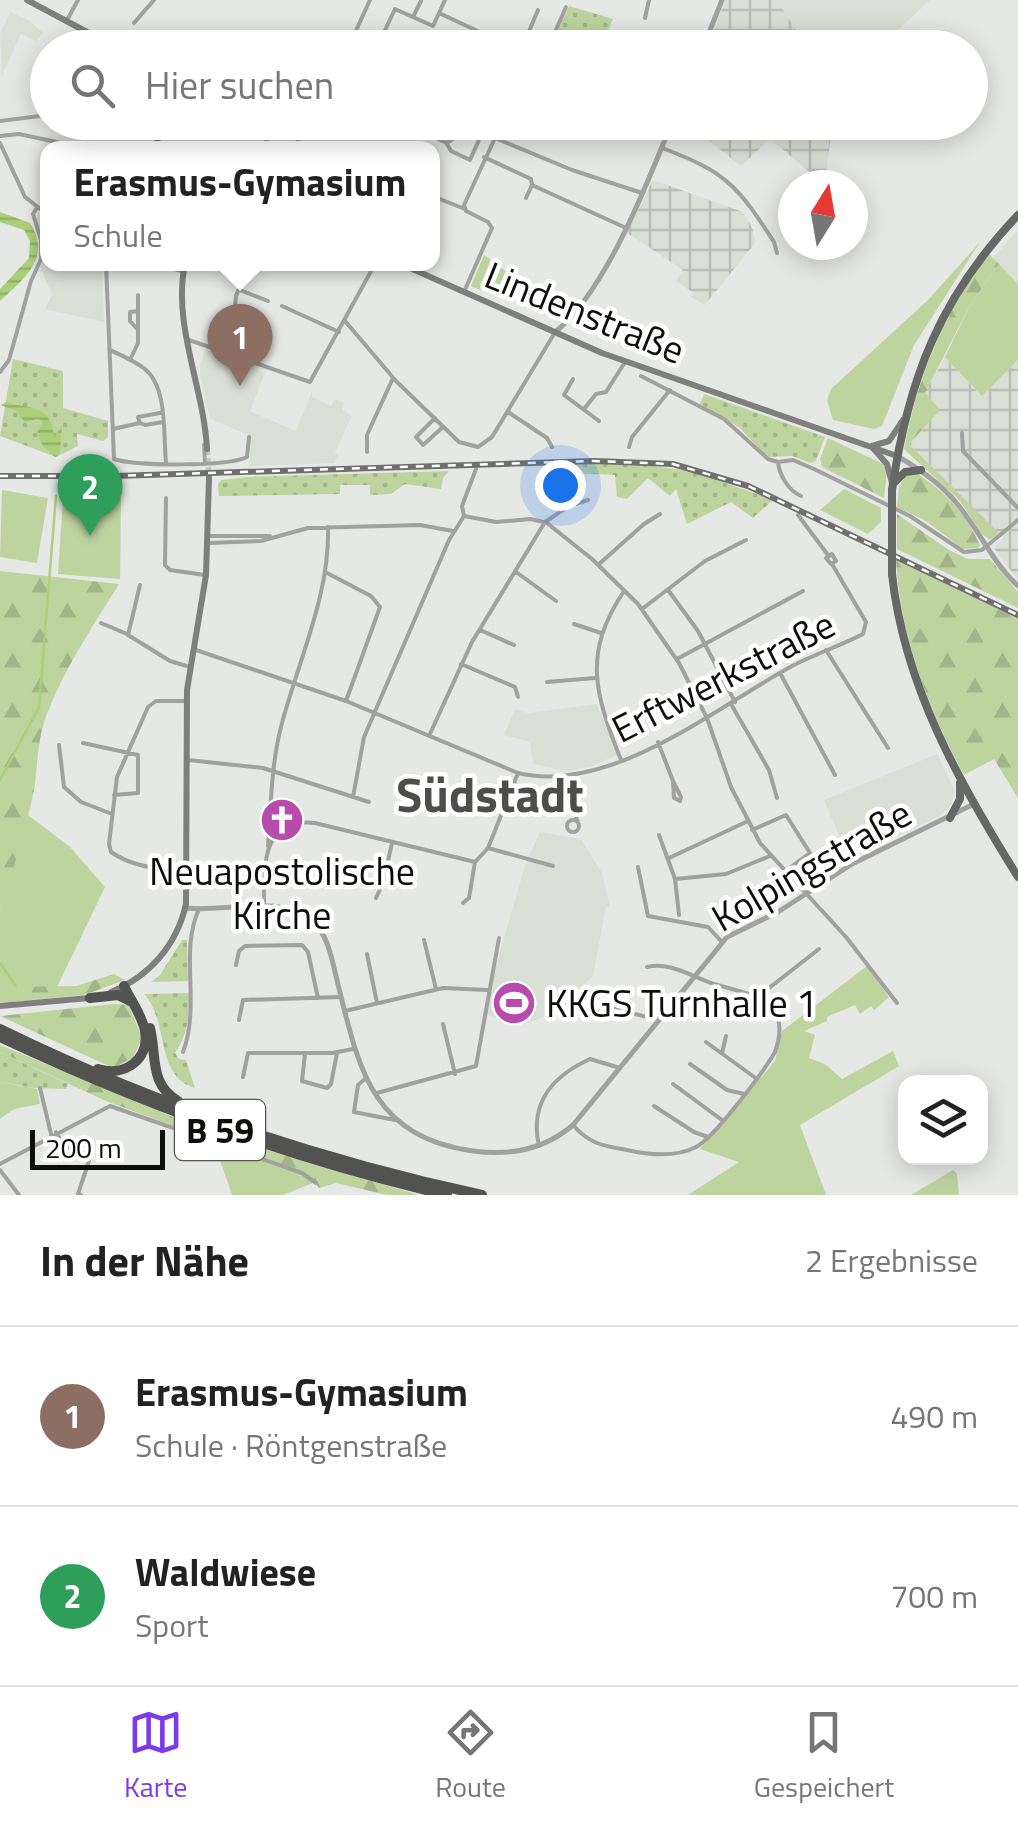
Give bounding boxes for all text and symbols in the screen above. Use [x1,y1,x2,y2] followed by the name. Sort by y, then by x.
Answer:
[30,30,988,140] search box
[145,56,334,114] text: Hier suchen
[65,58,120,113] icon: search
[40,141,440,271] popup
[74,153,406,211] text: Erasmus-Gymasium
[778,170,868,260] north arrow
[74,211,163,259] text: Schule
[476,246,694,378] street label: Lindenstraße
[208,304,272,386] pin: 1
[58,454,122,536] pin: 2
[535,460,586,511] your location
[601,595,845,757] street label: Erftwerkstraße
[396,758,584,831] district label: Südstadt
[700,784,922,946] street label: Kolpingstraße
[259,797,305,843] church icon: Neuapostolische Kirche
[149,842,415,944] place label: Neuapostolische Kirche
[546,974,817,1032] place label: KKGS Turnhalle 1
[491,980,537,1026] sports icon: KKGS Turnhalle 1
[898,1075,988,1165] map controls
[898,1075,988,1165] button: layers
[175,1100,265,1160] road number: B 59
[30,1125,165,1170] scale bar
[45,1126,122,1169] text: 200 m
[40,1228,249,1292] text: In der Nähe
[805,1236,978,1284] text: 2 Ergebnisse
[135,1363,468,1421] text: Erasmus-Gymasium
[64,1392,81,1440] text: 1
[890,1392,978,1440] text: 490 m
[135,1421,447,1469] text: Schule · Röntgenstraße
[135,1543,316,1601] text: Waldwiese
[64,1572,81,1620] text: 2
[890,1572,978,1620] text: 700 m
[135,1601,208,1649] text: Sport
[124,1705,188,1808] tab: Karte
[435,1705,506,1808] tab: Route
[754,1705,894,1808] tab: Gespeichert

